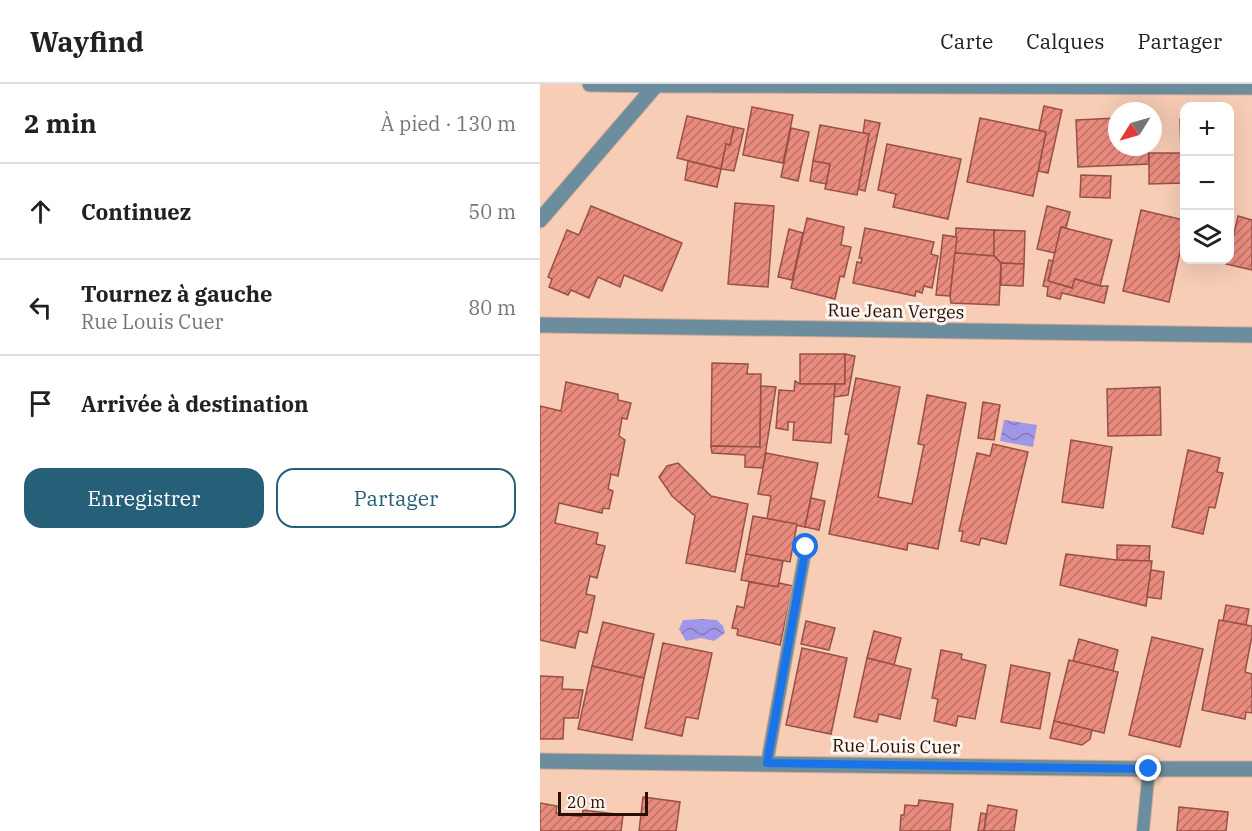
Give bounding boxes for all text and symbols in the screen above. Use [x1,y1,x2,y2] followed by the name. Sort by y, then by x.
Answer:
[30,23,144,60] text: Wayfind
[940,27,993,55] text: Carte
[1026,27,1105,55] text: Calques
[1138,27,1222,55] text: Partager
[1108,102,1162,156] north arrow
[1180,102,1234,264] map controls
[1180,102,1234,156] button: +
[24,106,97,140] text: 2 min
[381,110,516,137] text: À pied · 130 m
[1180,156,1234,210] button: −
[24,195,57,228] icon: ahead
[81,197,191,226] text: Continuez
[468,198,516,225] text: 50 m
[1180,210,1234,264] button: layers
[81,279,272,308] text: Tournez à gauche
[24,291,57,324] icon: left
[468,294,516,321] text: 80 m
[827,298,965,324] street label: Rue Jean Verges
[81,308,223,335] text: Rue Louis Cuer
[24,387,57,420] icon: arrive
[81,389,309,418] text: Arrivée à destination
[24,468,264,528] button: Enregistrer
[276,468,516,528] button: Partager
[792,533,818,559] route start
[832,733,960,759] street label: Rue Louis Cuer
[1135,755,1161,781] route end
[558,789,648,816] scale bar
[567,792,605,812] text: 20 m

